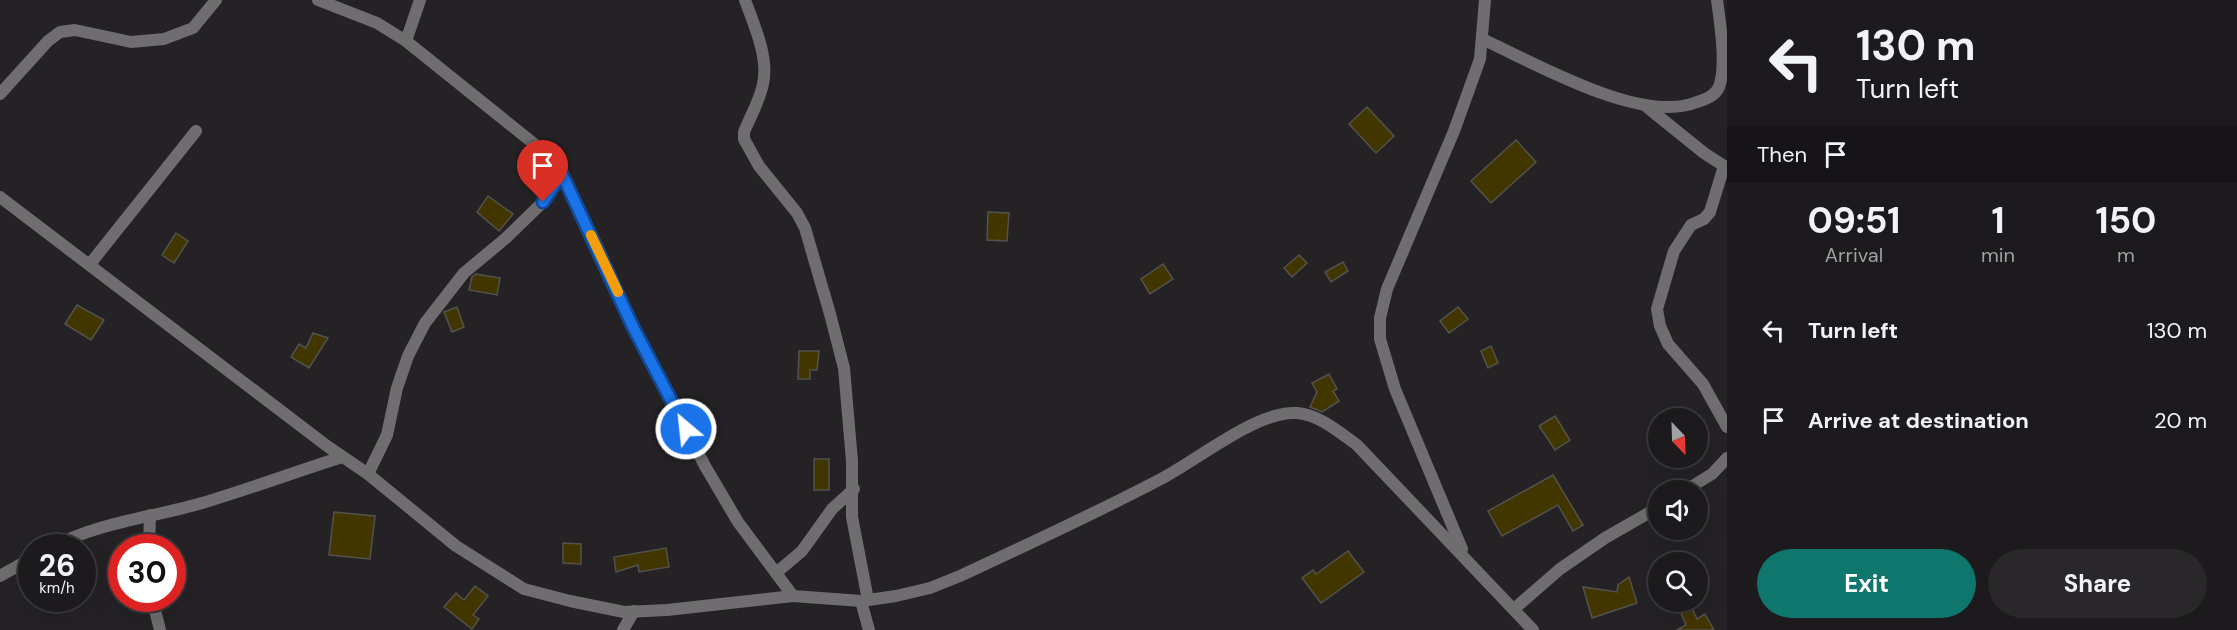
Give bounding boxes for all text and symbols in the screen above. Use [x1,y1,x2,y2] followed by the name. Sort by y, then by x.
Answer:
[1856,18,1976,73] text: 130 m
[1757,24,1835,102] icon: left
[1856,71,1959,106] text: Turn left
[1819,138,1852,171] icon: arrive
[517,140,568,202] pin
[1757,140,1807,169] text: Then
[526,149,559,182] icon: arrive
[1808,197,1900,244] text: 09:51
[1991,197,2005,244] text: 1
[2096,197,2156,244] text: 150
[1825,242,1883,268] text: Arrival
[1981,242,2015,268] text: min
[2117,242,2135,268] text: m
[1757,314,1790,347] icon: left
[1808,316,1898,345] text: Turn left
[2147,316,2207,345] text: 130 m
[654,397,718,461] position arrow
[1757,404,1790,437] icon: arrive
[1808,406,2029,435] text: Arrive at destination
[2154,406,2207,435] text: 20 m
[1648,408,1708,468] north arrow
[1648,408,1708,612] map controls
[1648,480,1708,540] button: sound
[108,534,186,612] speed limit sign: 30
[39,546,75,585] text: 26
[1757,549,1976,618] button: Exit
[1988,549,2207,618] button: Share
[1648,552,1708,612] button: search
[39,578,75,598] text: km/h

